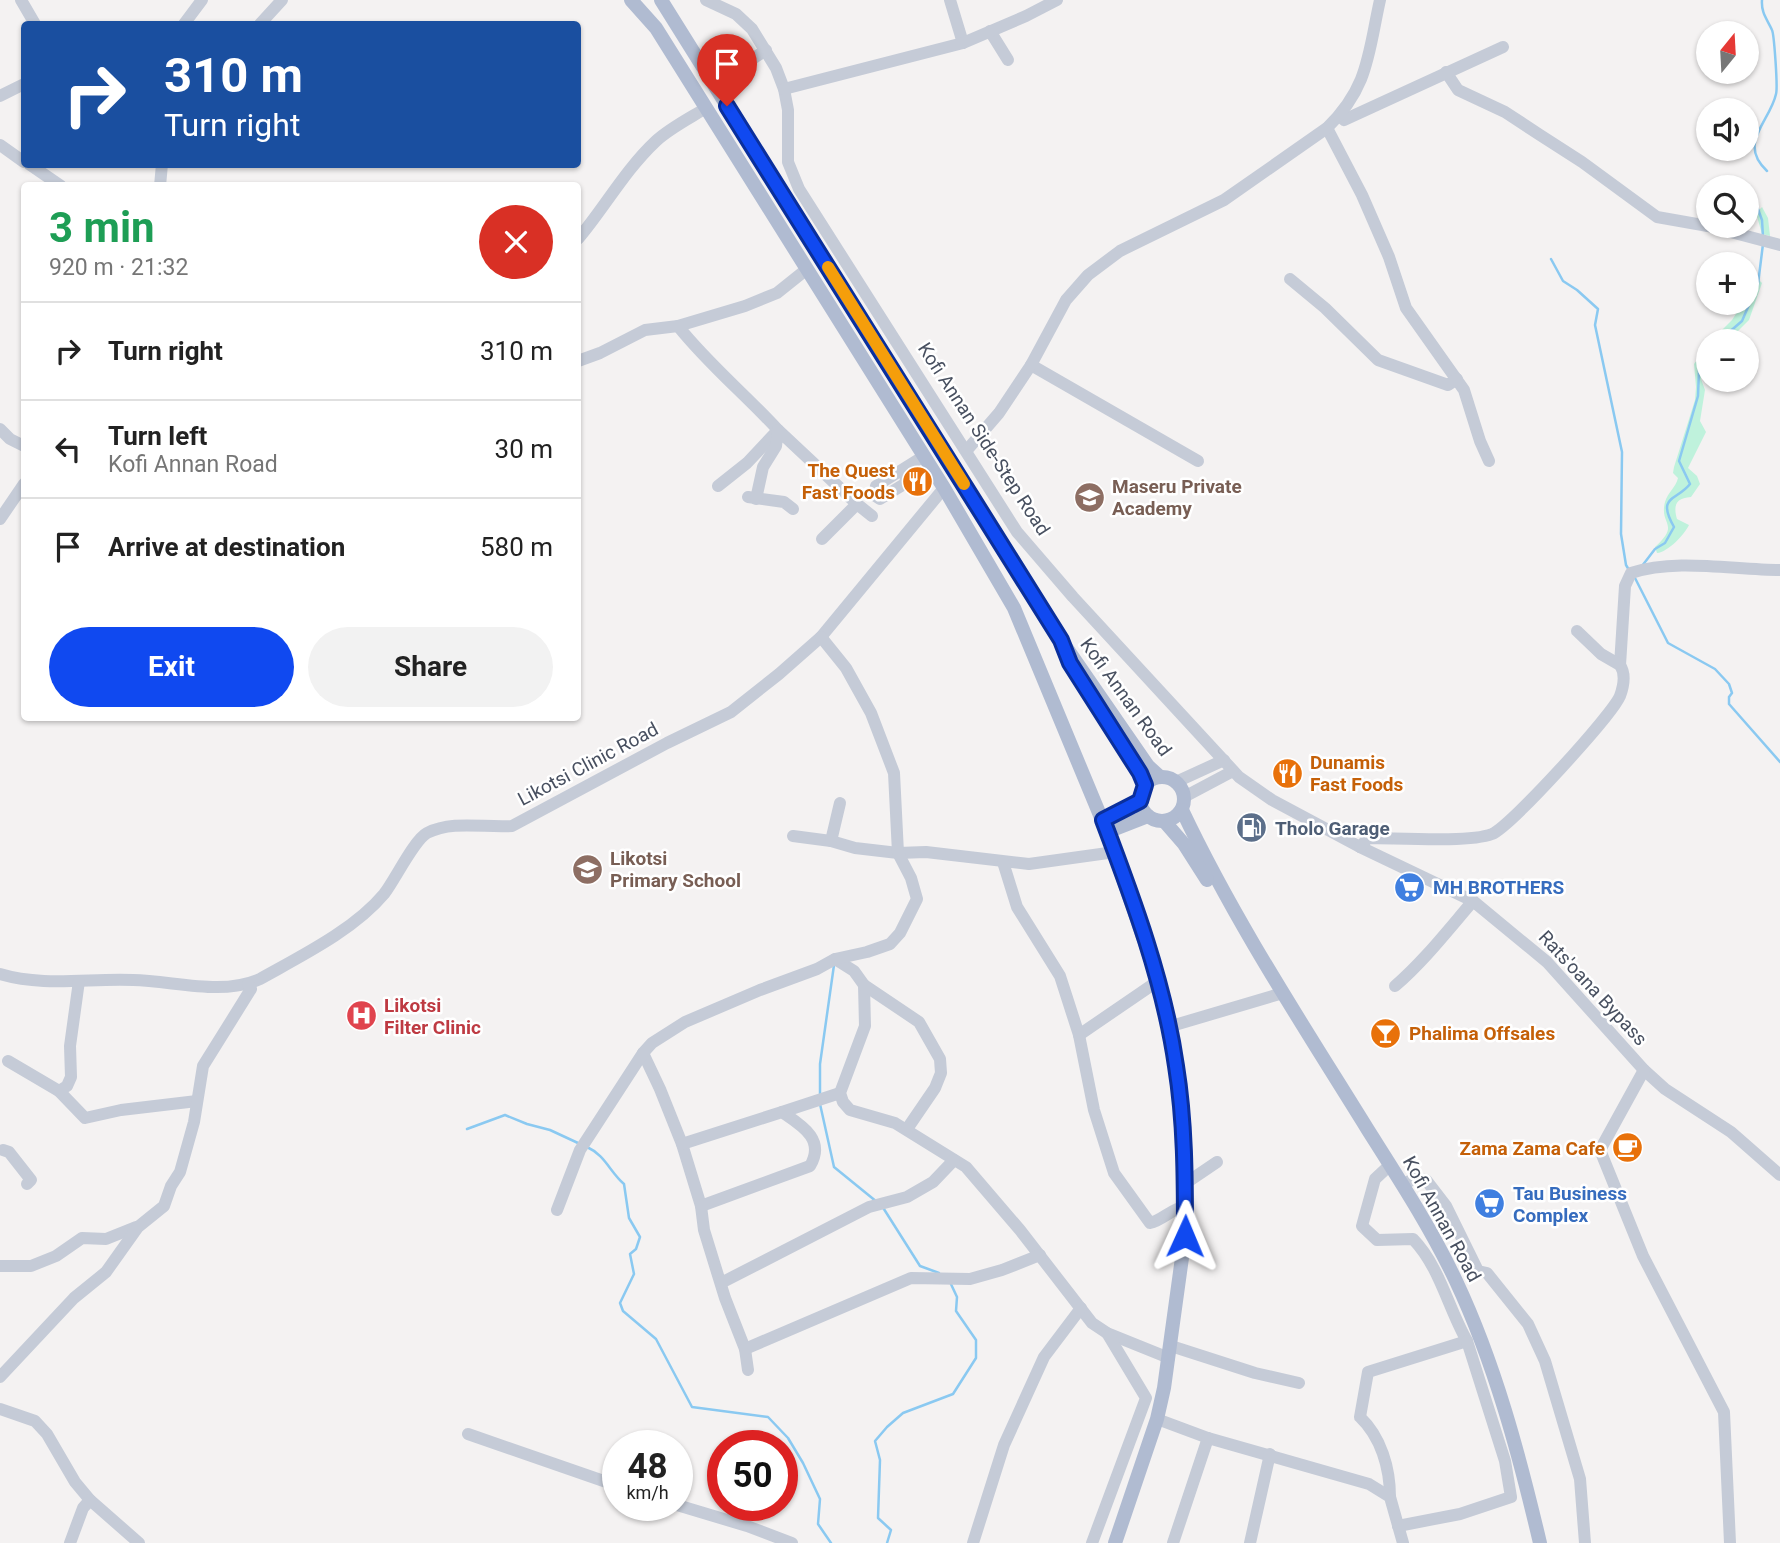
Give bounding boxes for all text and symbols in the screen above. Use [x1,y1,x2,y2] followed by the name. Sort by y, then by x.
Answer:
[1696,21,1759,84] north arrow
[1696,21,1759,392] map controls
[697,34,757,106] pin
[708,45,746,83] icon: arrive
[164,47,303,104] text: 310 m
[49,49,140,140] icon: right
[1696,98,1759,161] button: sound
[164,106,300,144] text: Turn right
[1696,175,1759,238] button: search
[49,203,155,252] text: 3 min
[479,205,553,279] button: close
[1696,252,1759,315] button: +
[49,254,188,281] text: 920 m · 21:32
[1696,329,1759,392] button: −
[49,332,87,370] icon: right
[108,336,223,366] text: Turn right
[480,336,553,366] text: 310 m
[913,338,1055,540] street label: Kofi Annan Side-Step Road
[108,421,207,451] text: Turn left
[49,430,87,468] icon: left
[495,434,553,464] text: 30 m
[108,451,278,478] text: Kofi Annan Road
[802,459,896,504] place label: The Quest Fast Foods
[901,464,935,498] restaurant icon: The Quest Fast Foods
[1112,475,1242,520] place label: Maseru Private Academy
[1072,480,1106,514] school or university icon: Maseru Private Academy
[49,528,87,566] icon: arrive
[108,532,345,562] text: Arrive at destination
[480,532,553,562] text: 580 m
[49,627,294,707] button: Exit
[308,627,553,707] button: Share
[1075,634,1177,760] street label: Kofi Annan Road
[514,717,662,811] street label: Likotsi Clinic Road
[1310,751,1404,796] place label: Dunamis Fast Foods
[1270,756,1304,790] restaurant icon: Dunamis Fast Foods
[1235,811,1269,845] fuel station icon: Tholo Garage
[1275,817,1390,840] place label: Tholo Garage
[610,847,741,892] place label: Likotsi Primary School
[570,852,604,886] school or university icon: Likotsi Primary School
[1393,870,1427,904] supermarket icon: MH BROTHERS
[1433,876,1565,899] place label: MH BROTHERS
[1534,926,1652,1050] street label: Rats'oana Bypass
[384,994,481,1039] place label: Likotsi Filter Clinic
[344,999,378,1033] hospital icon: Likotsi Filter Clinic
[1369,1016,1403,1050] bar icon: Phalima Offsales
[1409,1022,1555,1045] place label: Phalima Offsales
[1611,1131,1645,1165] cafe icon: Zama Zama Cafe
[1459,1137,1605,1160] place label: Zama Zama Cafe
[1398,1152,1486,1286] street label: Kofi Annan Road
[1513,1182,1627,1227] place label: Tau Business Complex
[1473,1187,1507,1221] supermarket icon: Tau Business Complex
[1148,1199,1222,1273] position arrow
[707,1430,798,1521] speed limit sign: 50
[627,1446,668,1487] text: 48
[626,1482,669,1503] text: km/h

